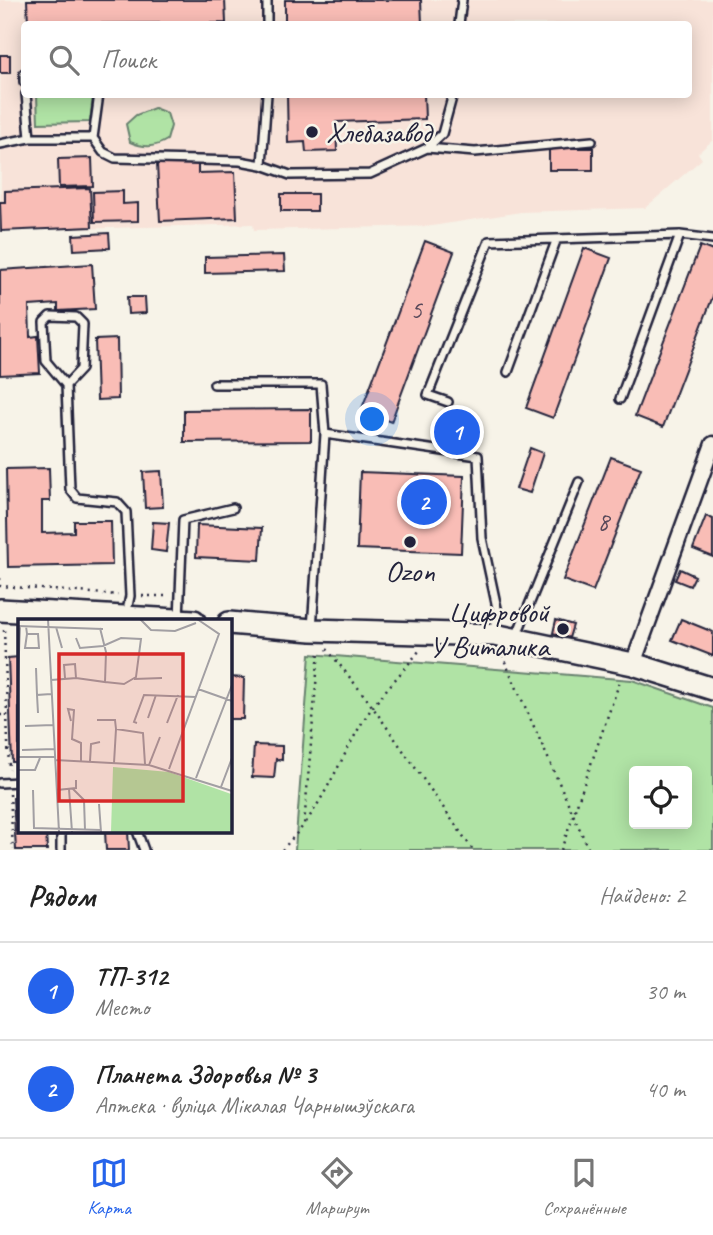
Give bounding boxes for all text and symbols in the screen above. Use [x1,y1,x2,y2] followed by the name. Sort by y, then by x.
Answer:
[21,21,692,98] search box
[45,41,83,79] icon: search
[101,43,156,76] text: Поиск
[326,113,434,151] place label: Хлебазавод
[304,124,320,140] marker: Хлебазавод
[410,293,423,326] house number: 5
[355,402,389,436] your location
[434,406,480,458] pin: 1
[401,476,447,528] pin: 2
[597,505,611,538] house number: 8
[402,534,418,550] marker: Ozon
[385,552,435,590] place label: Ozon
[429,593,551,665] place label: Цифровой У Виталика
[18,619,231,832] inset map
[555,621,571,637] marker: Цифровой У Виталика
[629,766,692,829] map controls
[629,766,692,829] button: locate
[28,877,95,915] text: Рядом
[599,881,685,910] text: Найдено: 2
[95,960,168,993] text: ТП-312
[46,977,56,1006] text: 1
[646,977,685,1006] text: 30 m
[95,993,149,1022] text: Место
[95,1058,316,1091] text: Планета Здоровья № 3
[46,1075,56,1104] text: 2
[646,1075,685,1104] text: 40 m
[95,1091,414,1120] text: Аптека · вуліца Мікалая Чарнышэўскага
[87,1154,131,1220] tab: Карта
[306,1154,368,1220] tab: Маршрут
[543,1154,626,1220] tab: Сохранённые

